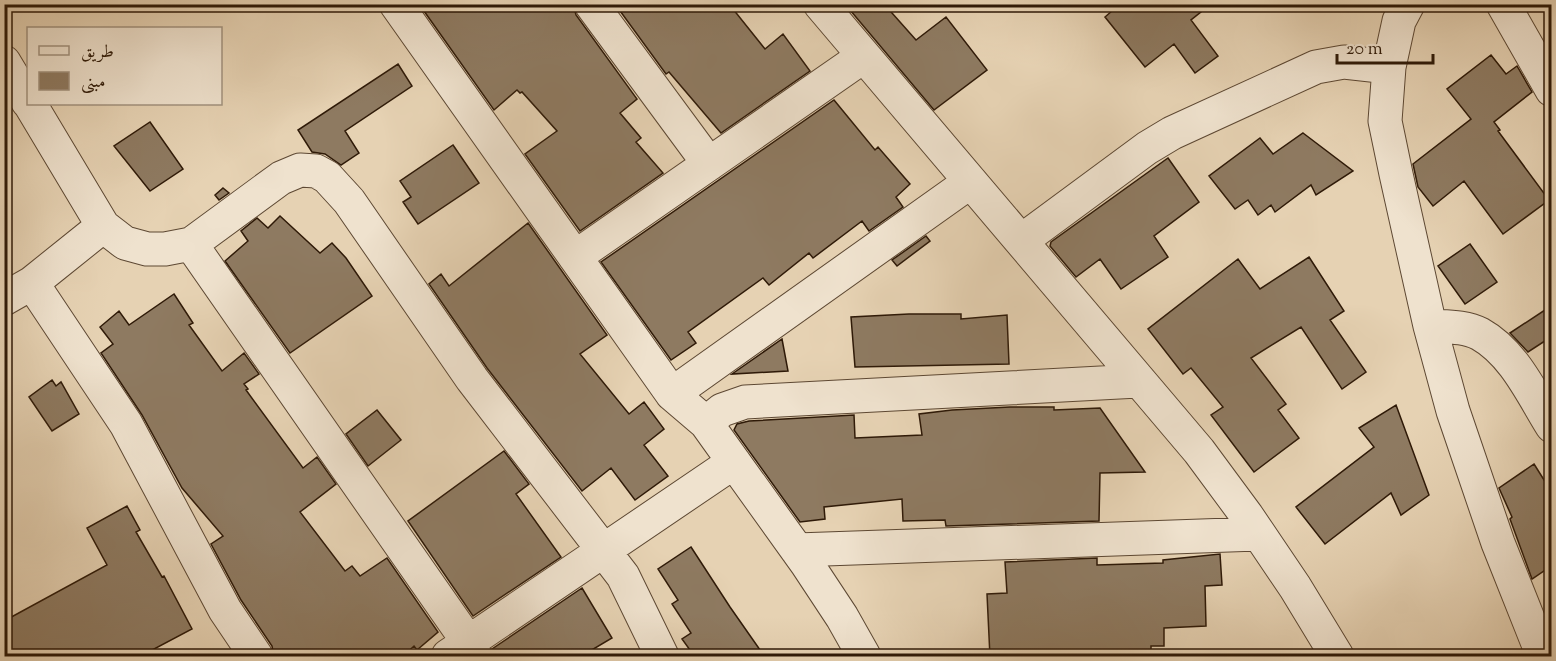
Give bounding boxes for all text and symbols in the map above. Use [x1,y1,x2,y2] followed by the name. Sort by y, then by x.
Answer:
[27,27,222,105] legend
[1337,27,1433,65] scale bar
[1346,37,1383,63] text: 20 m
[81,40,114,66] text: طريق
[81,70,106,96] text: مبنى

